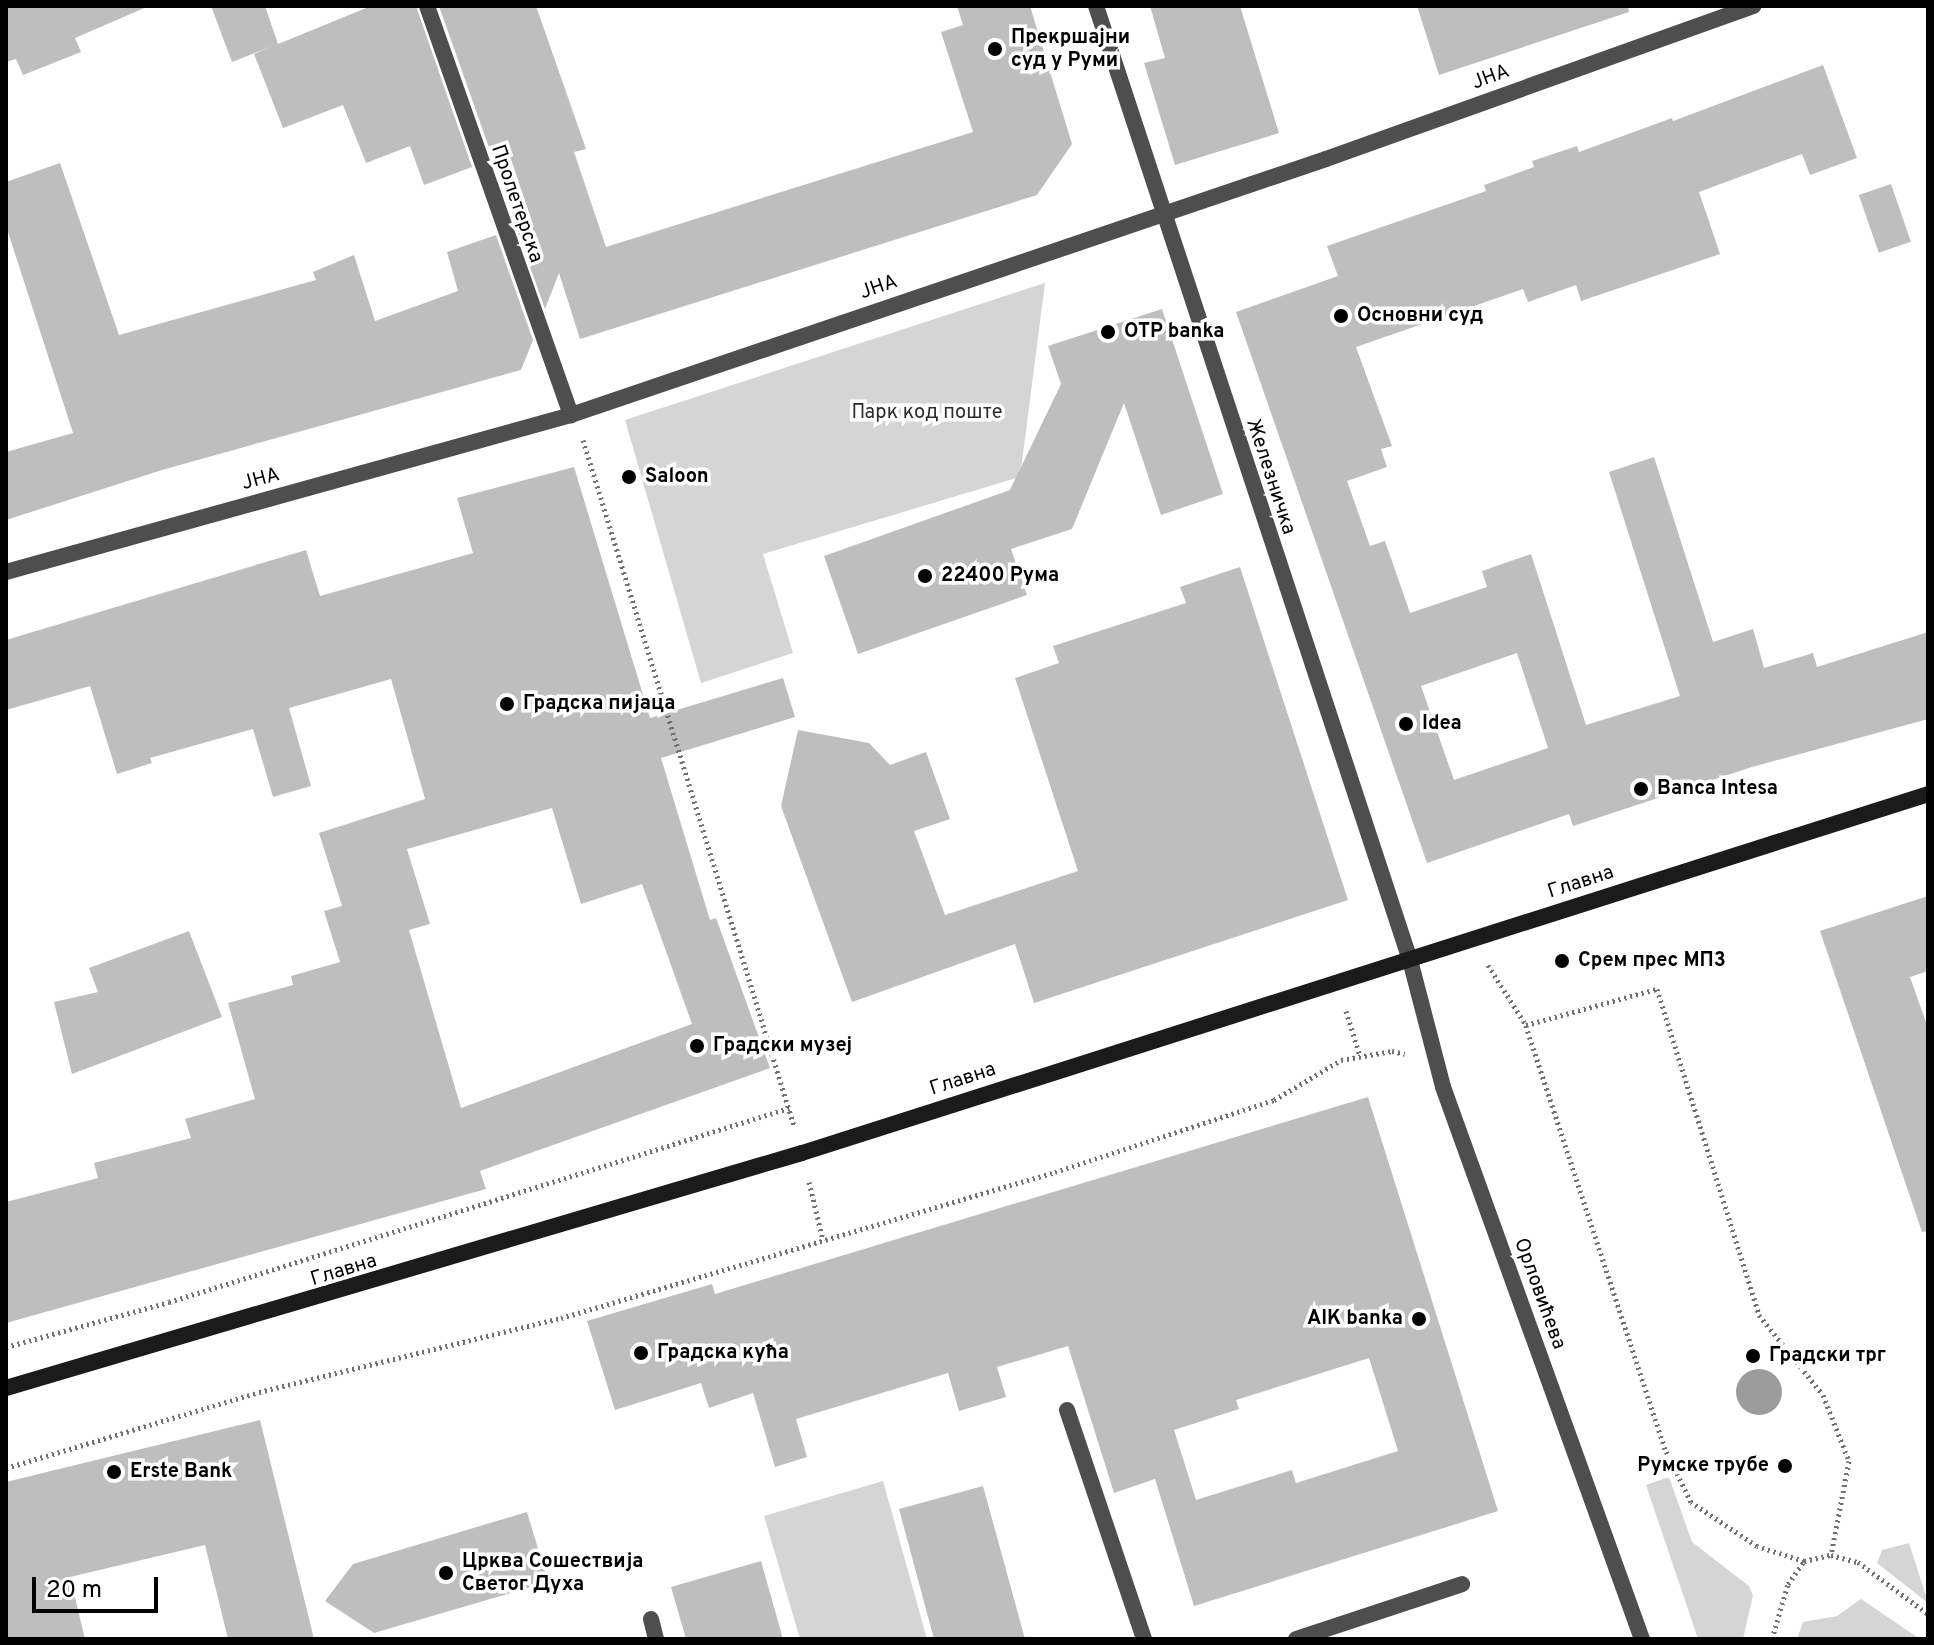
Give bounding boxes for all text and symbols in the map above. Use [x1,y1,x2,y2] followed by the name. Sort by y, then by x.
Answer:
[1011,26,1130,73] place label: Прекршајни суд у Руми
[986,40,1004,58] marker: Прекршајни суд у Руми
[1469,60,1513,96] street label: ЈНА
[485,142,547,266] street label: Пролетерска
[857,270,901,306] street label: ЈНА
[1357,304,1483,328] place label: Основни суд
[1332,307,1350,325] marker: Основни суд
[1124,320,1224,344] place label: OTP banka
[1099,323,1117,341] marker: OTP banka
[851,401,1003,425] park label: Парк код поште
[1240,416,1300,538] street label: Железничка
[239,463,283,497] street label: ЈНА
[645,465,709,489] place label: Saloon
[620,468,638,486] marker: Saloon
[941,564,1059,588] place label: 22400 Рума
[916,567,934,585] marker: 22400 Рума
[523,692,675,716] place label: Градска пијаца
[498,695,516,713] marker: Градска пијаца
[1422,712,1462,736] place label: Idea
[1397,715,1415,733] marker: Idea
[1657,777,1778,801] place label: Banca Intesa
[1632,780,1650,798] marker: Banca Intesa
[1545,861,1617,905] street label: Главна
[1578,949,1726,973] place label: Срем прес МП3
[1553,952,1571,970] marker: Срем прес МП3
[713,1034,852,1058] place label: Градски музеј
[688,1037,706,1055] marker: Градски музеј
[927,1058,999,1102] street label: Главна
[1508,1235,1570,1353] street label: Орловићева
[308,1250,380,1292] street label: Главна
[1307,1307,1403,1331] place label: AIK banka
[1410,1310,1428,1328] marker: AIK banka
[657,1341,789,1365] place label: Градска кућа
[632,1344,650,1362] marker: Градска кућа
[1769,1344,1886,1368] place label: Градски трг
[1744,1347,1762,1365] marker: Градски трг
[1637,1454,1769,1478] place label: Румске трубе
[1776,1457,1794,1475] marker: Румске трубе
[130,1460,232,1484] place label: Erste Bank
[105,1463,123,1481] marker: Erste Bank
[462,1550,643,1597] place label: Црква Сошествија Светог Духа
[36,1561,162,1611] scale bar
[437,1564,455,1582] marker: Црква Сошествија Светог Духа
[46,1576,102,1606] text: 20 m

